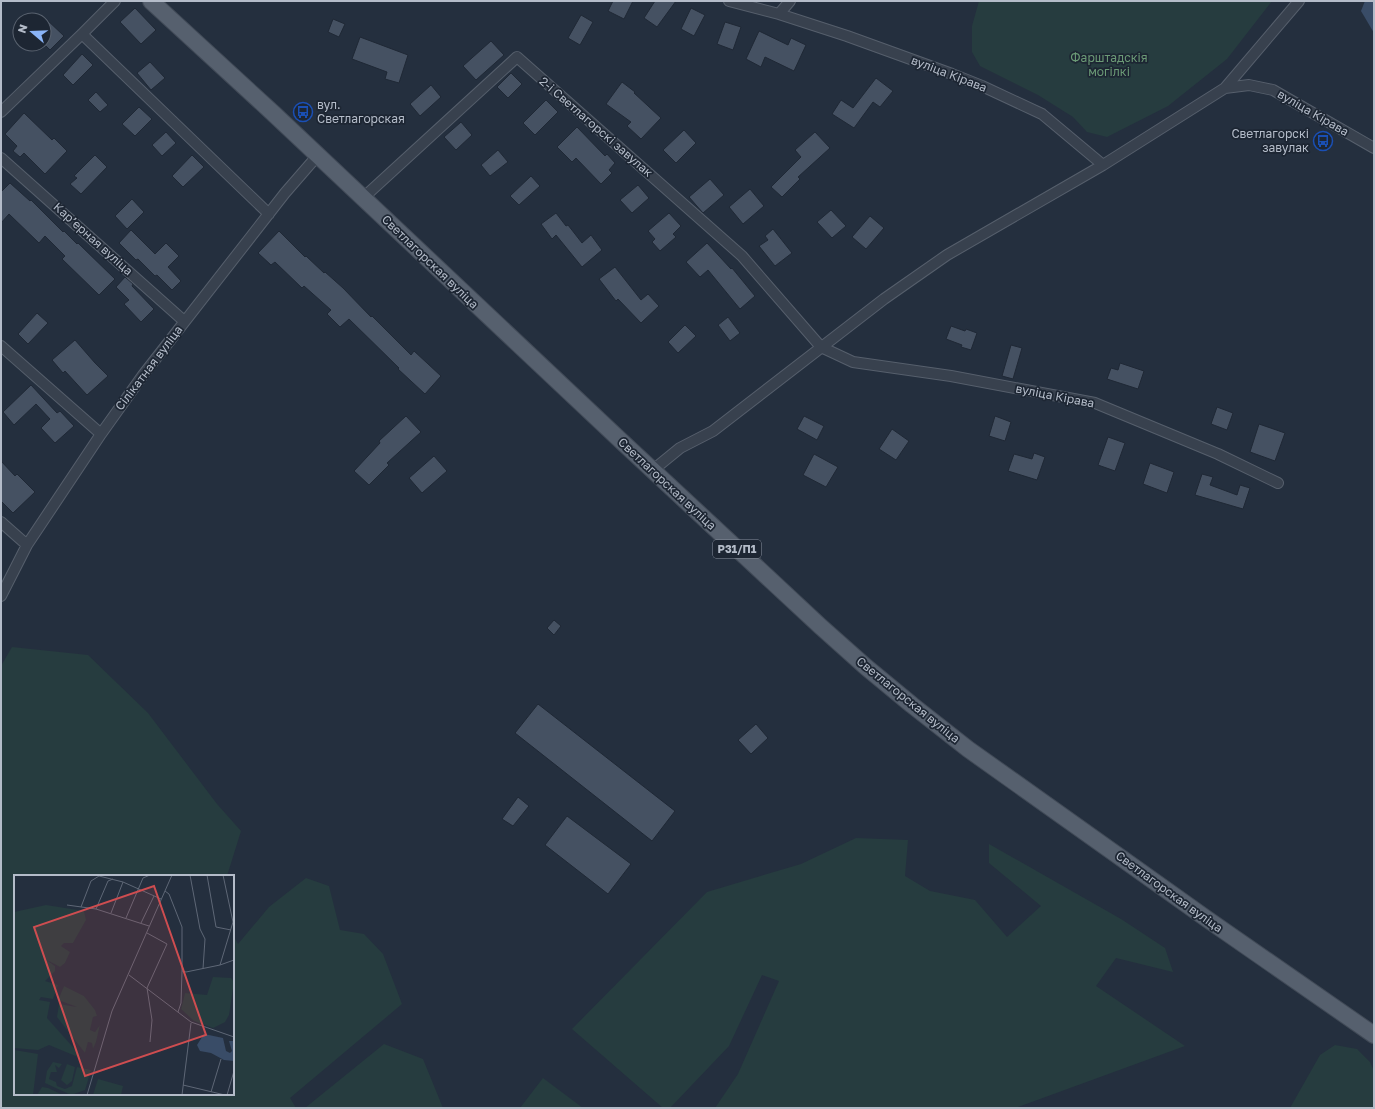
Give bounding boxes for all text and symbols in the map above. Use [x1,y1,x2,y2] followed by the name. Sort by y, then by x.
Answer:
[12,12,52,52] north arrow
[15,23,30,35] text: N
[1070,50,1148,79] park label: Фарштадскія могілкі
[909,52,989,95] street label: вуліца Кірава
[537,73,656,180] street label: 2-і Светлагорскі завулак
[1275,86,1352,139] street label: вуліца Кірава
[317,97,405,126] place label: вул. Светлагорская
[292,101,314,123] bus stop icon: вул. Светлагорская
[1231,126,1309,155] place label: Светлагорскі завулак
[1312,130,1334,152] bus stop icon: Светлагорскі завулак
[51,199,136,278] street label: Карʼерная вуліца
[379,212,482,312] street label: Светлагорская вуліца
[112,322,185,413] street label: Сілікатная вуліца
[1014,381,1096,410] street label: вуліца Кірава
[615,434,719,533] street label: Светлагорская вуліца
[713,540,761,558] road number: Р31/П1
[854,653,963,746] street label: Светлагорская вуліца
[1113,848,1226,935] street label: Светлагорская вуліца
[14,875,234,1095] inset map

